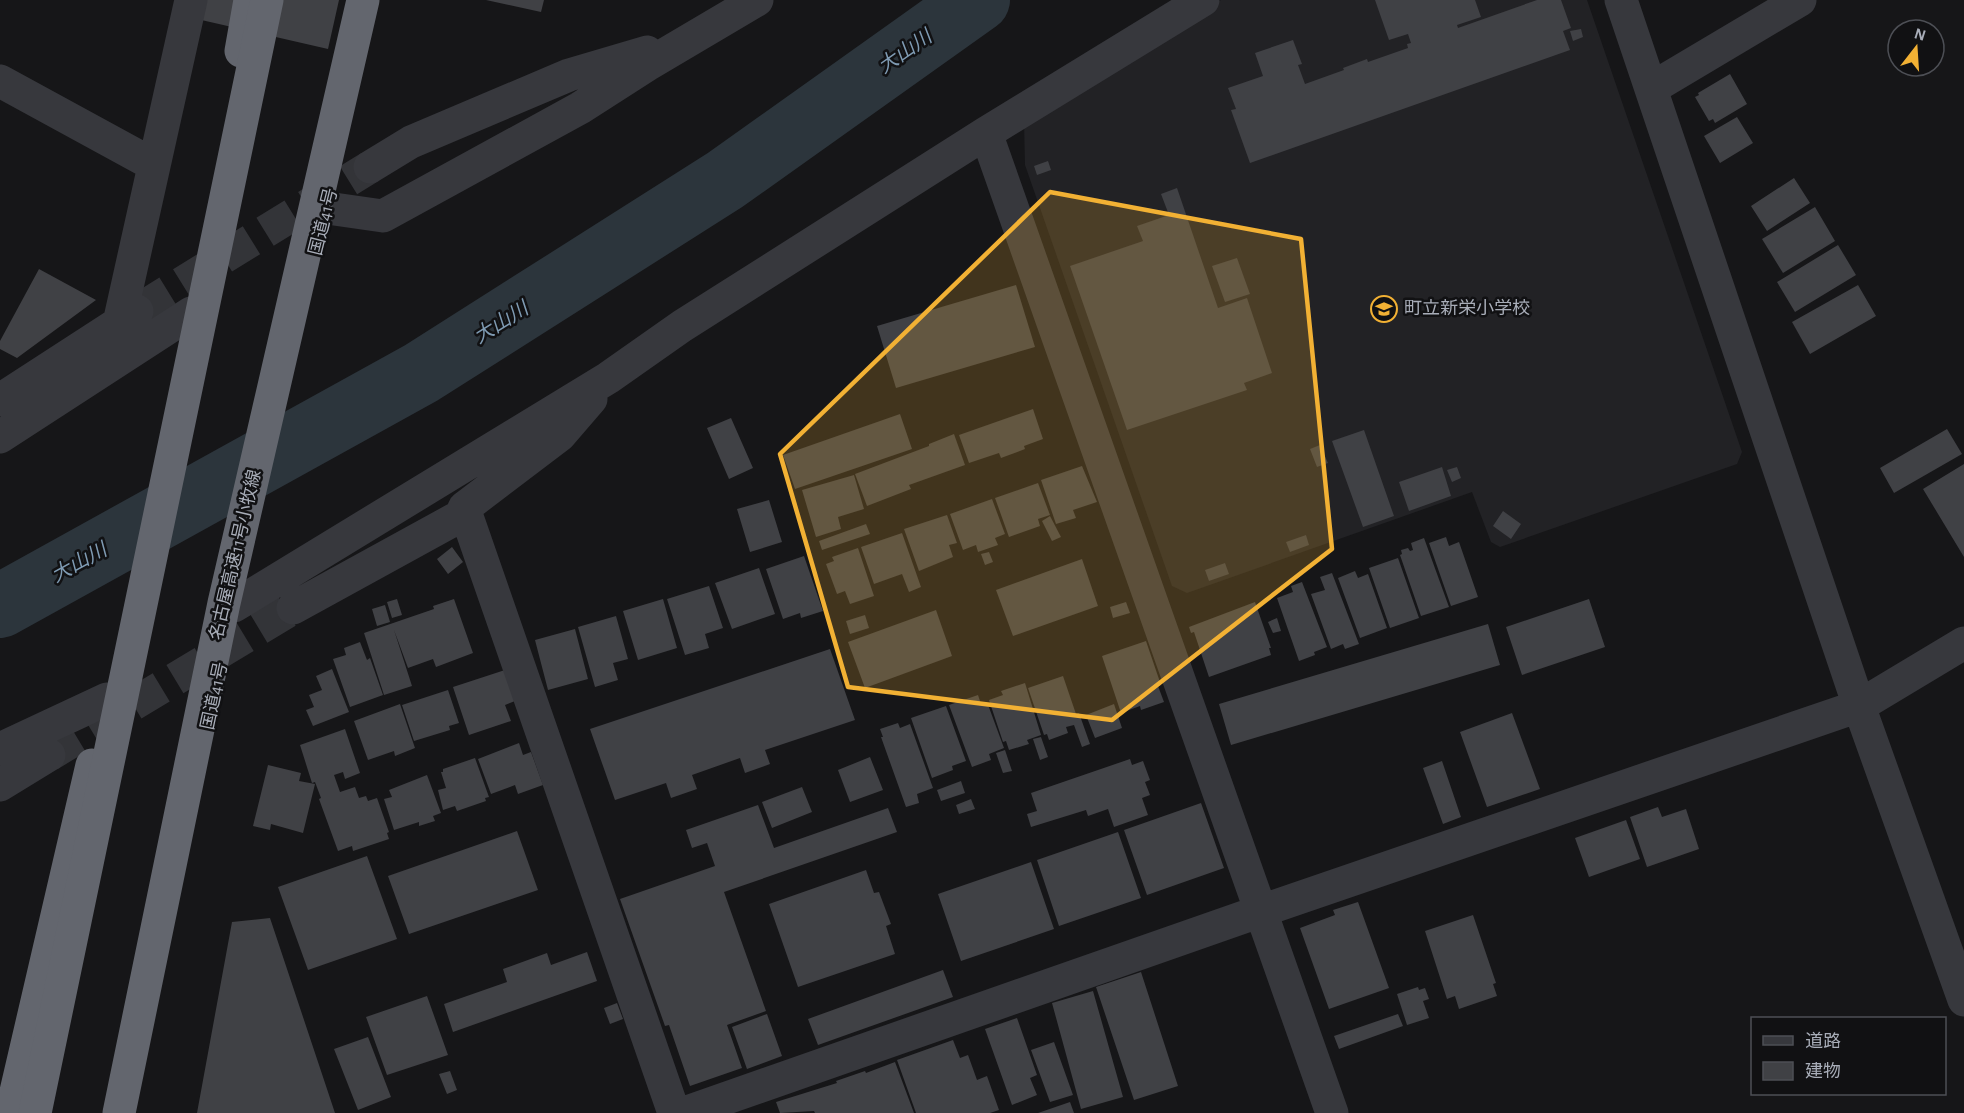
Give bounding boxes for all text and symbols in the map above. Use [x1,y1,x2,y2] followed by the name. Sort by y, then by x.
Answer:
[1886,18,1946,78] north arrow
[874,25,937,77] water label: 大山川
[1912,25,1928,44] text: N
[305,186,341,258] street label: 国道41号
[1369,294,1399,324] school or university icon: 町立新栄小学校
[470,297,533,347] water label: 大山川
[1404,298,1530,318] place label: 町立新栄小学校
[206,468,264,642] street label: 名古屋高速11号小牧線
[47,538,112,586] water label: 大山川
[197,660,231,732] street label: 国道41号
[1751,1017,1946,1095] legend
[1805,1031,1841,1051] text: 道路
[1805,1061,1841,1081] text: 建物

